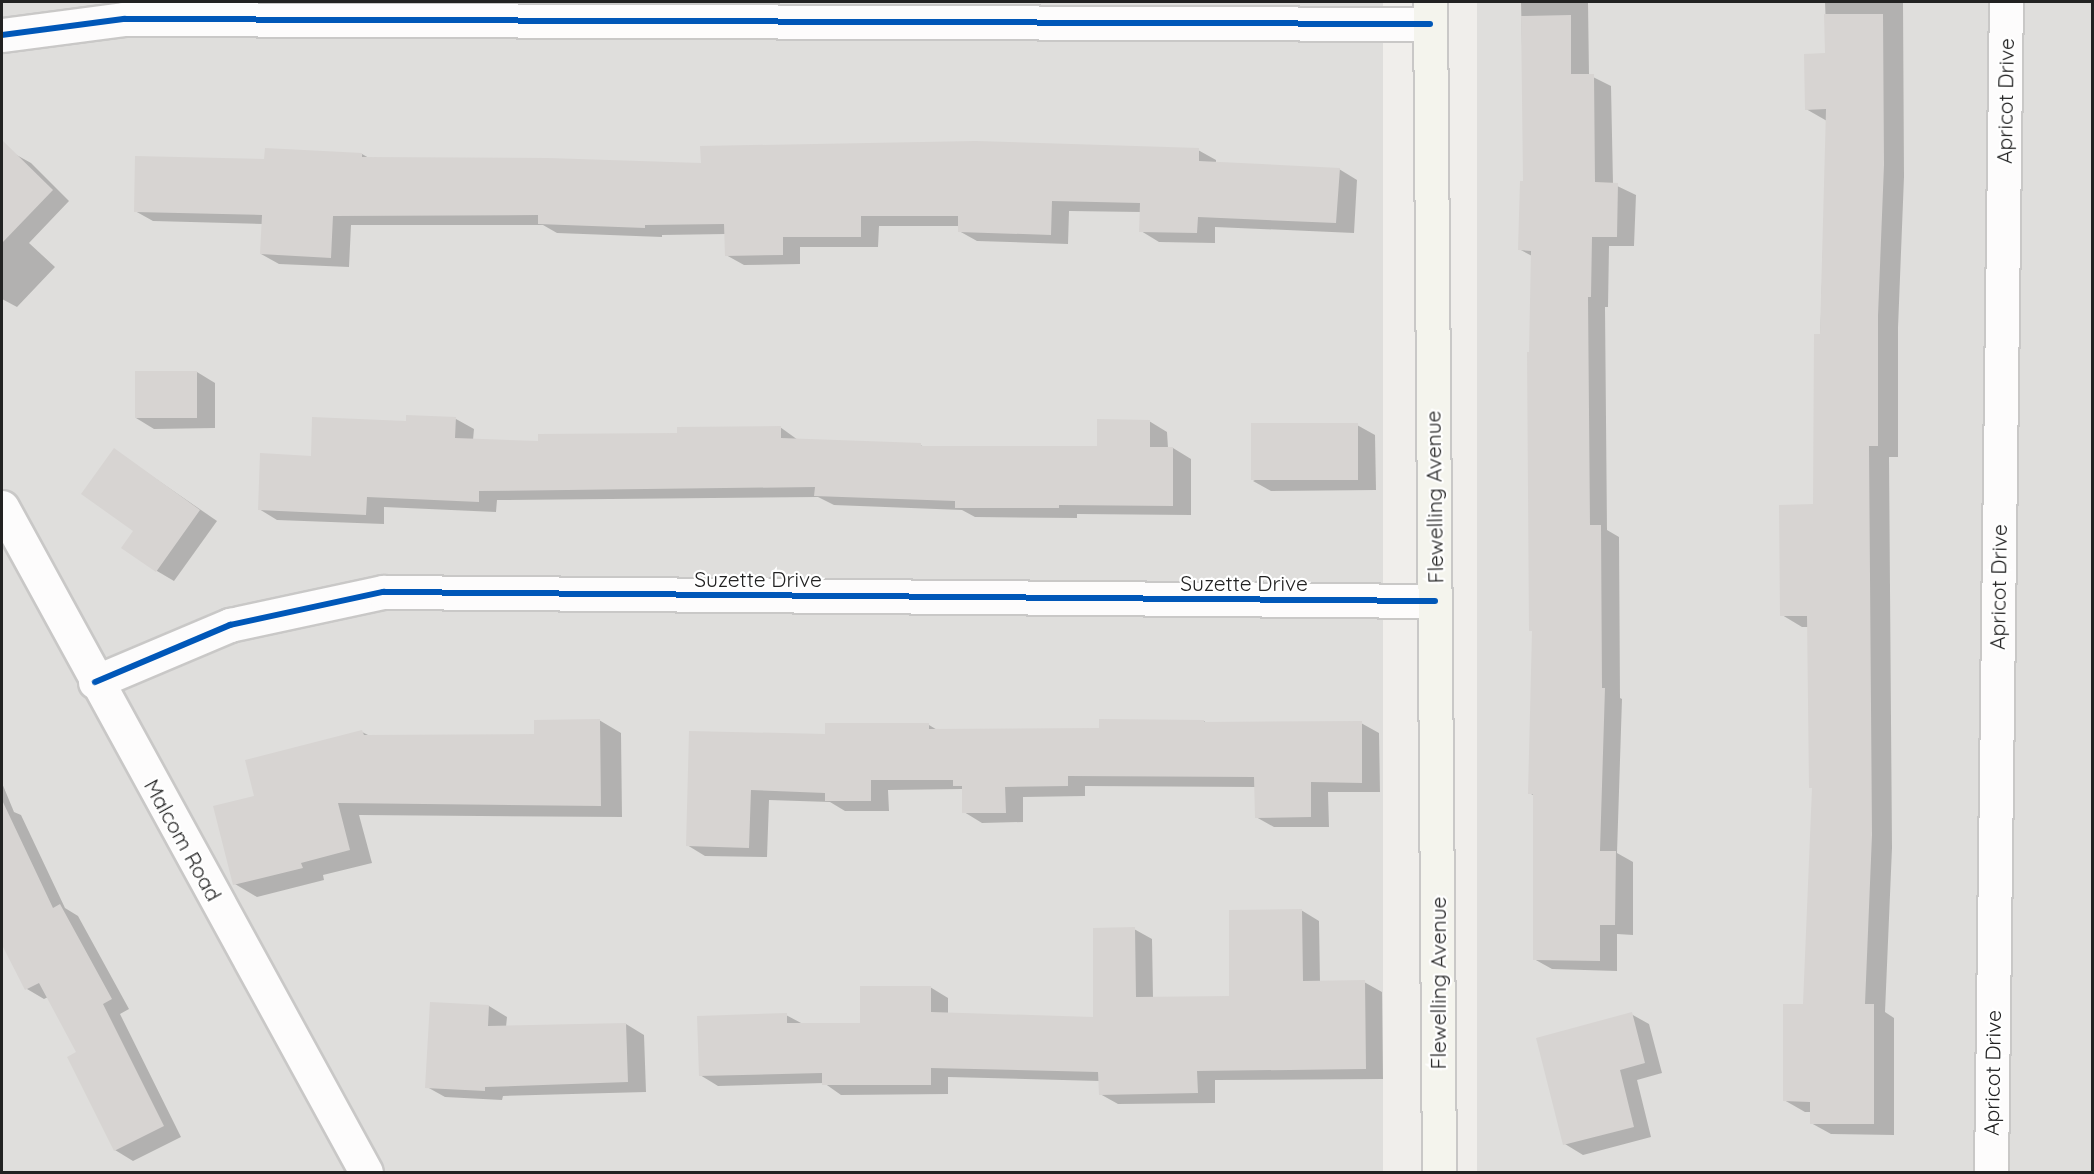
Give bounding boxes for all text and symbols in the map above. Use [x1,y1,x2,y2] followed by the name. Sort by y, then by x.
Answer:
[1991,38,2019,164] street label: Apricot Drive
[1420,410,1448,584] street label: Flewelling Avenue
[1984,524,2012,650] street label: Apricot Drive
[694,566,822,592] street label: Suzette Drive
[1180,570,1308,596] street label: Suzette Drive
[139,775,227,905] street label: Malcom Road
[1425,897,1451,1069] street label: Flewelling Avenue
[1978,1010,2006,1136] street label: Apricot Drive

